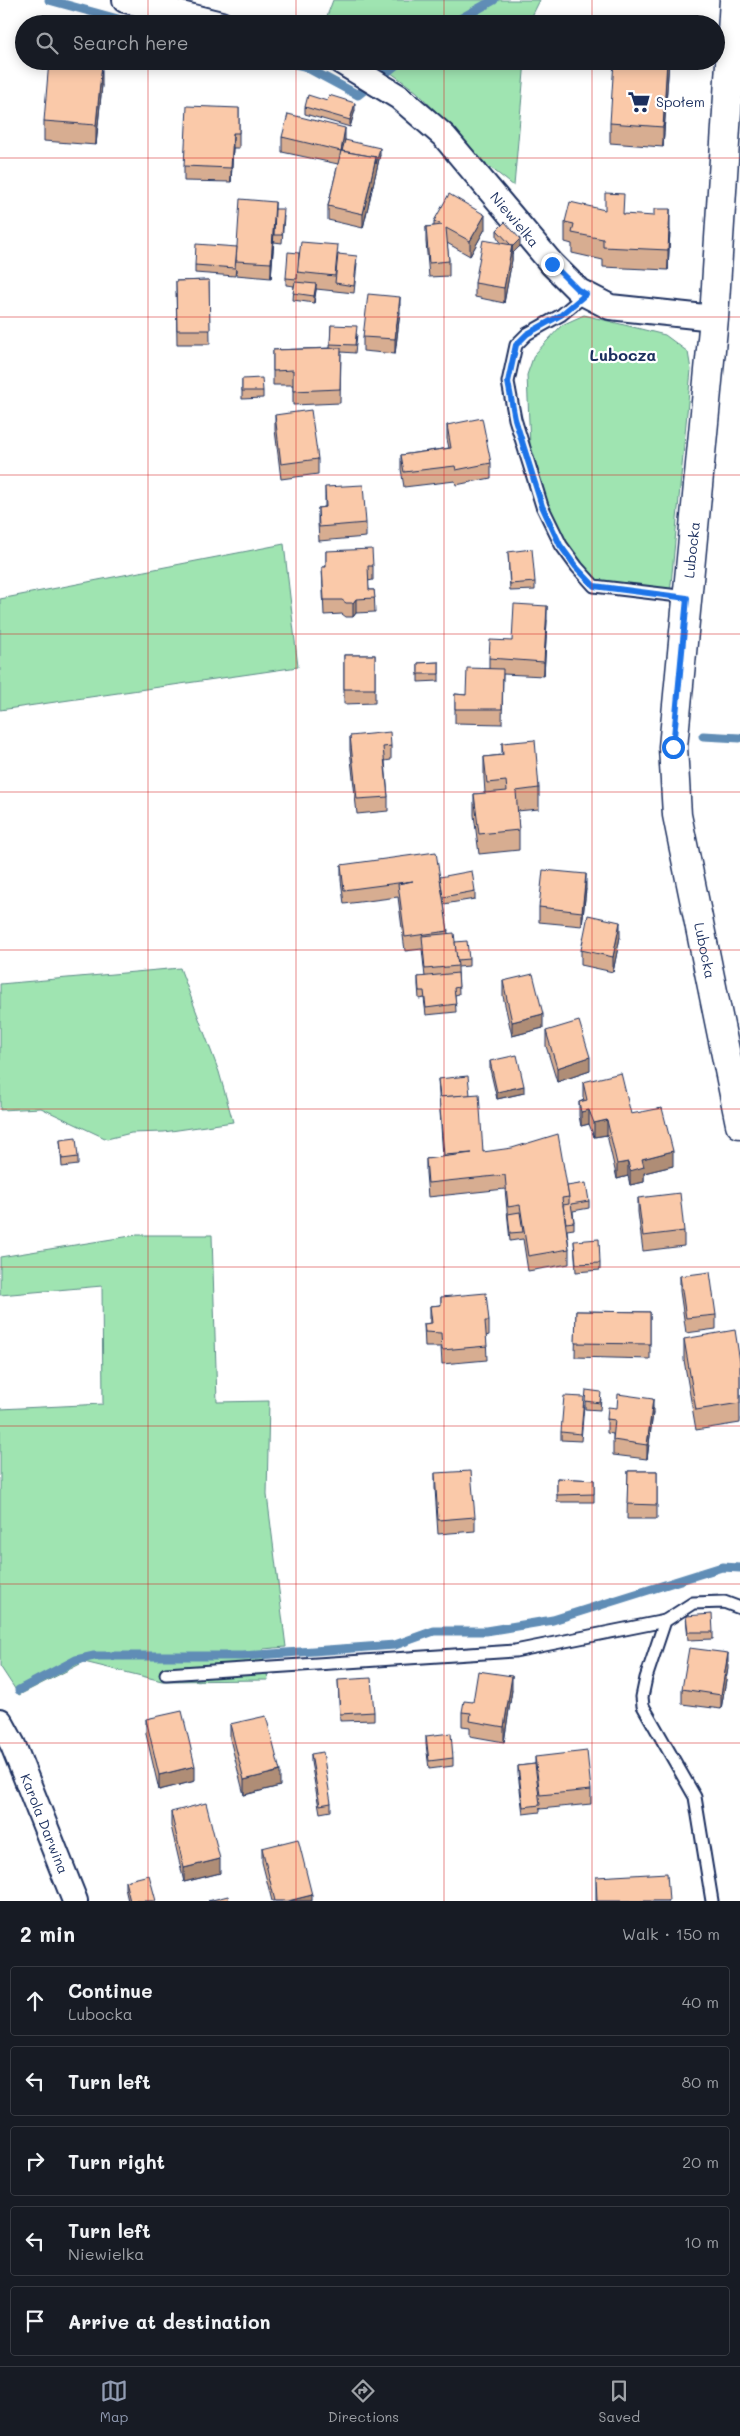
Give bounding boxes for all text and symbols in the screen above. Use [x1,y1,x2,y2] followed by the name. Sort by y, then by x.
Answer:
[15,15,725,70] search box
[33,29,61,57] icon: search
[73,30,189,55] text: Search here
[626,89,652,115] supermarket icon: Społem
[656,92,705,111] place label: Społem
[486,188,544,251] street label: Niewielka
[541,253,564,276] route end
[590,344,657,365] district label: Lubocza
[679,521,704,579] street label: Lubocka
[662,736,685,759] route start
[690,921,720,980] street label: Lubocka
[16,1771,73,1876] street label: Karola Darwina
[20,1920,75,1947] text: 2 min
[622,1923,720,1944] text: Walk · 150 m
[68,1978,153,2003] text: Continue
[21,1987,49,2015] icon: ahead
[682,1991,719,2012] text: 40 m
[68,2003,133,2024] text: Lubocka
[21,2067,49,2095] icon: left
[68,2069,151,2094] text: Turn left
[682,2071,719,2092] text: 80 m
[21,2147,49,2175] icon: right
[68,2149,165,2174] text: Turn right
[682,2151,719,2172] text: 20 m
[68,2218,151,2243] text: Turn left
[21,2227,49,2255] icon: left
[684,2231,719,2252] text: 10 m
[68,2243,144,2264] text: Niewielka
[21,2307,49,2335] icon: arrive
[68,2309,271,2334] text: Arrive at destination
[100,2377,128,2426] tab: Map
[328,2377,399,2426] tab: Directions
[599,2377,640,2426] tab: Saved

